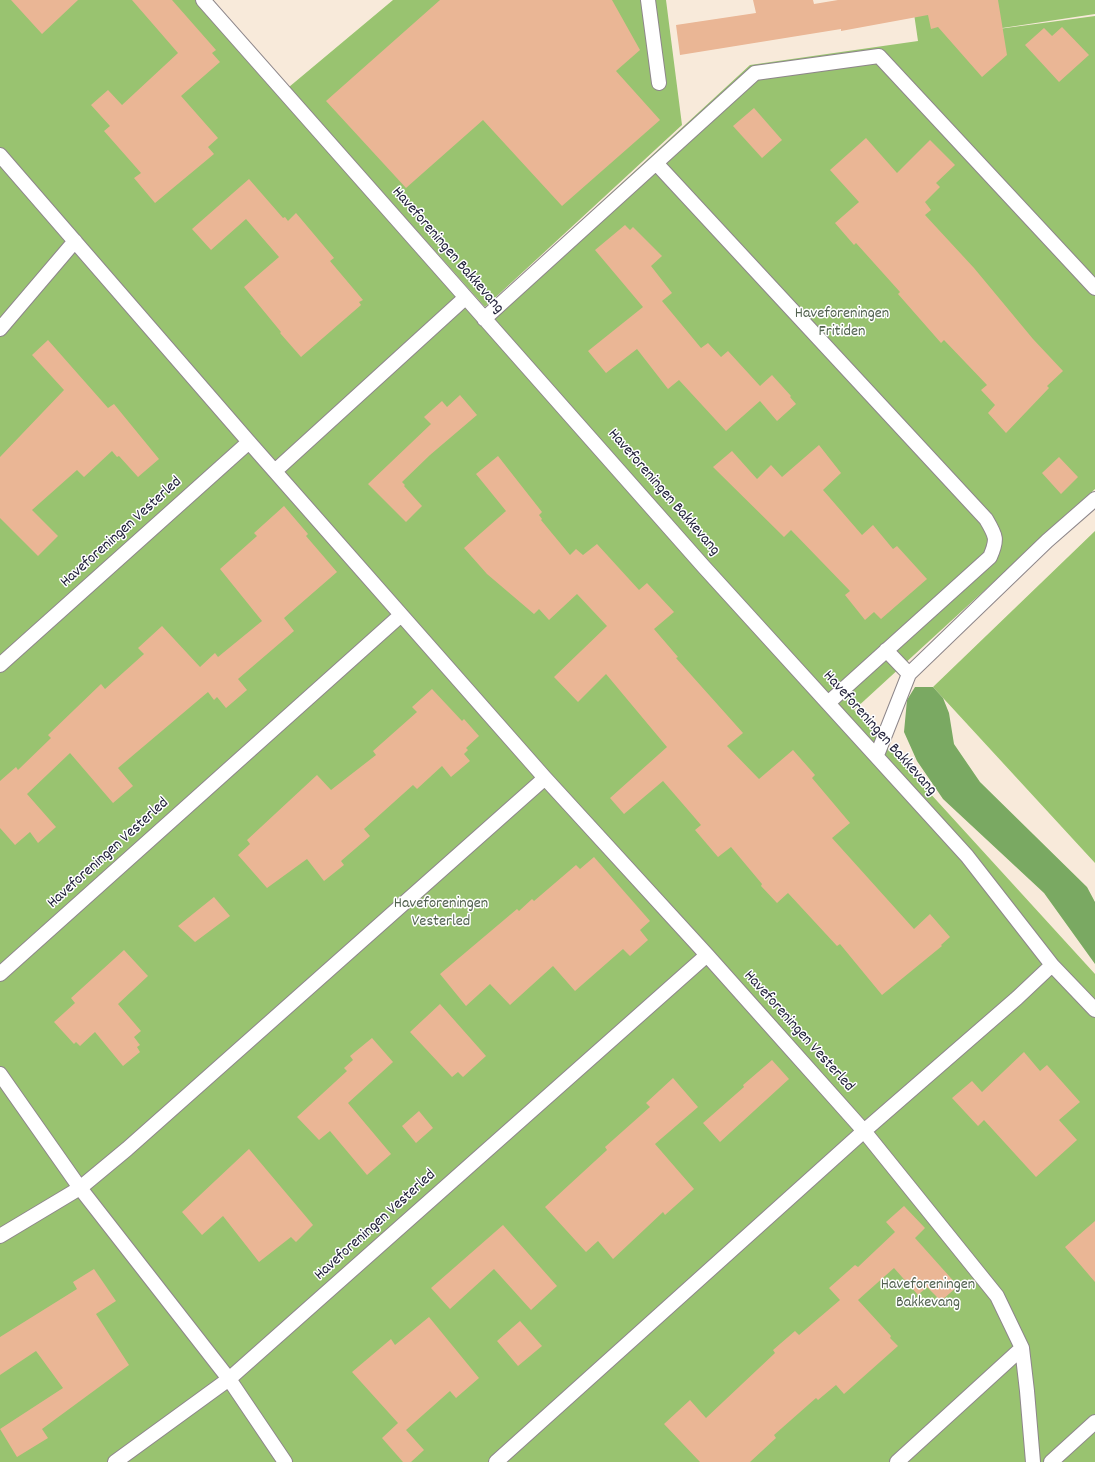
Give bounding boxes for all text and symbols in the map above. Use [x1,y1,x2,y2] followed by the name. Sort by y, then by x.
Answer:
[387,184,507,318] street label: Haveforeningen Bakkevang
[795,305,889,343] park label: Haveforeningen Fritiden
[603,426,723,560] street label: Haveforeningen Bakkevang
[57,473,187,593] street label: Haveforeningen Vesterled
[818,667,940,801] street label: Haveforeningen Bakkevang
[44,794,174,914] street label: Haveforeningen Vesterled
[394,895,488,933] park label: Haveforeningen Vesterled
[738,967,858,1097] street label: Haveforeningen Vesterled
[311,1166,441,1286] street label: Haveforeningen Vesterled
[881,1276,975,1314] park label: Haveforeningen Bakkevang

